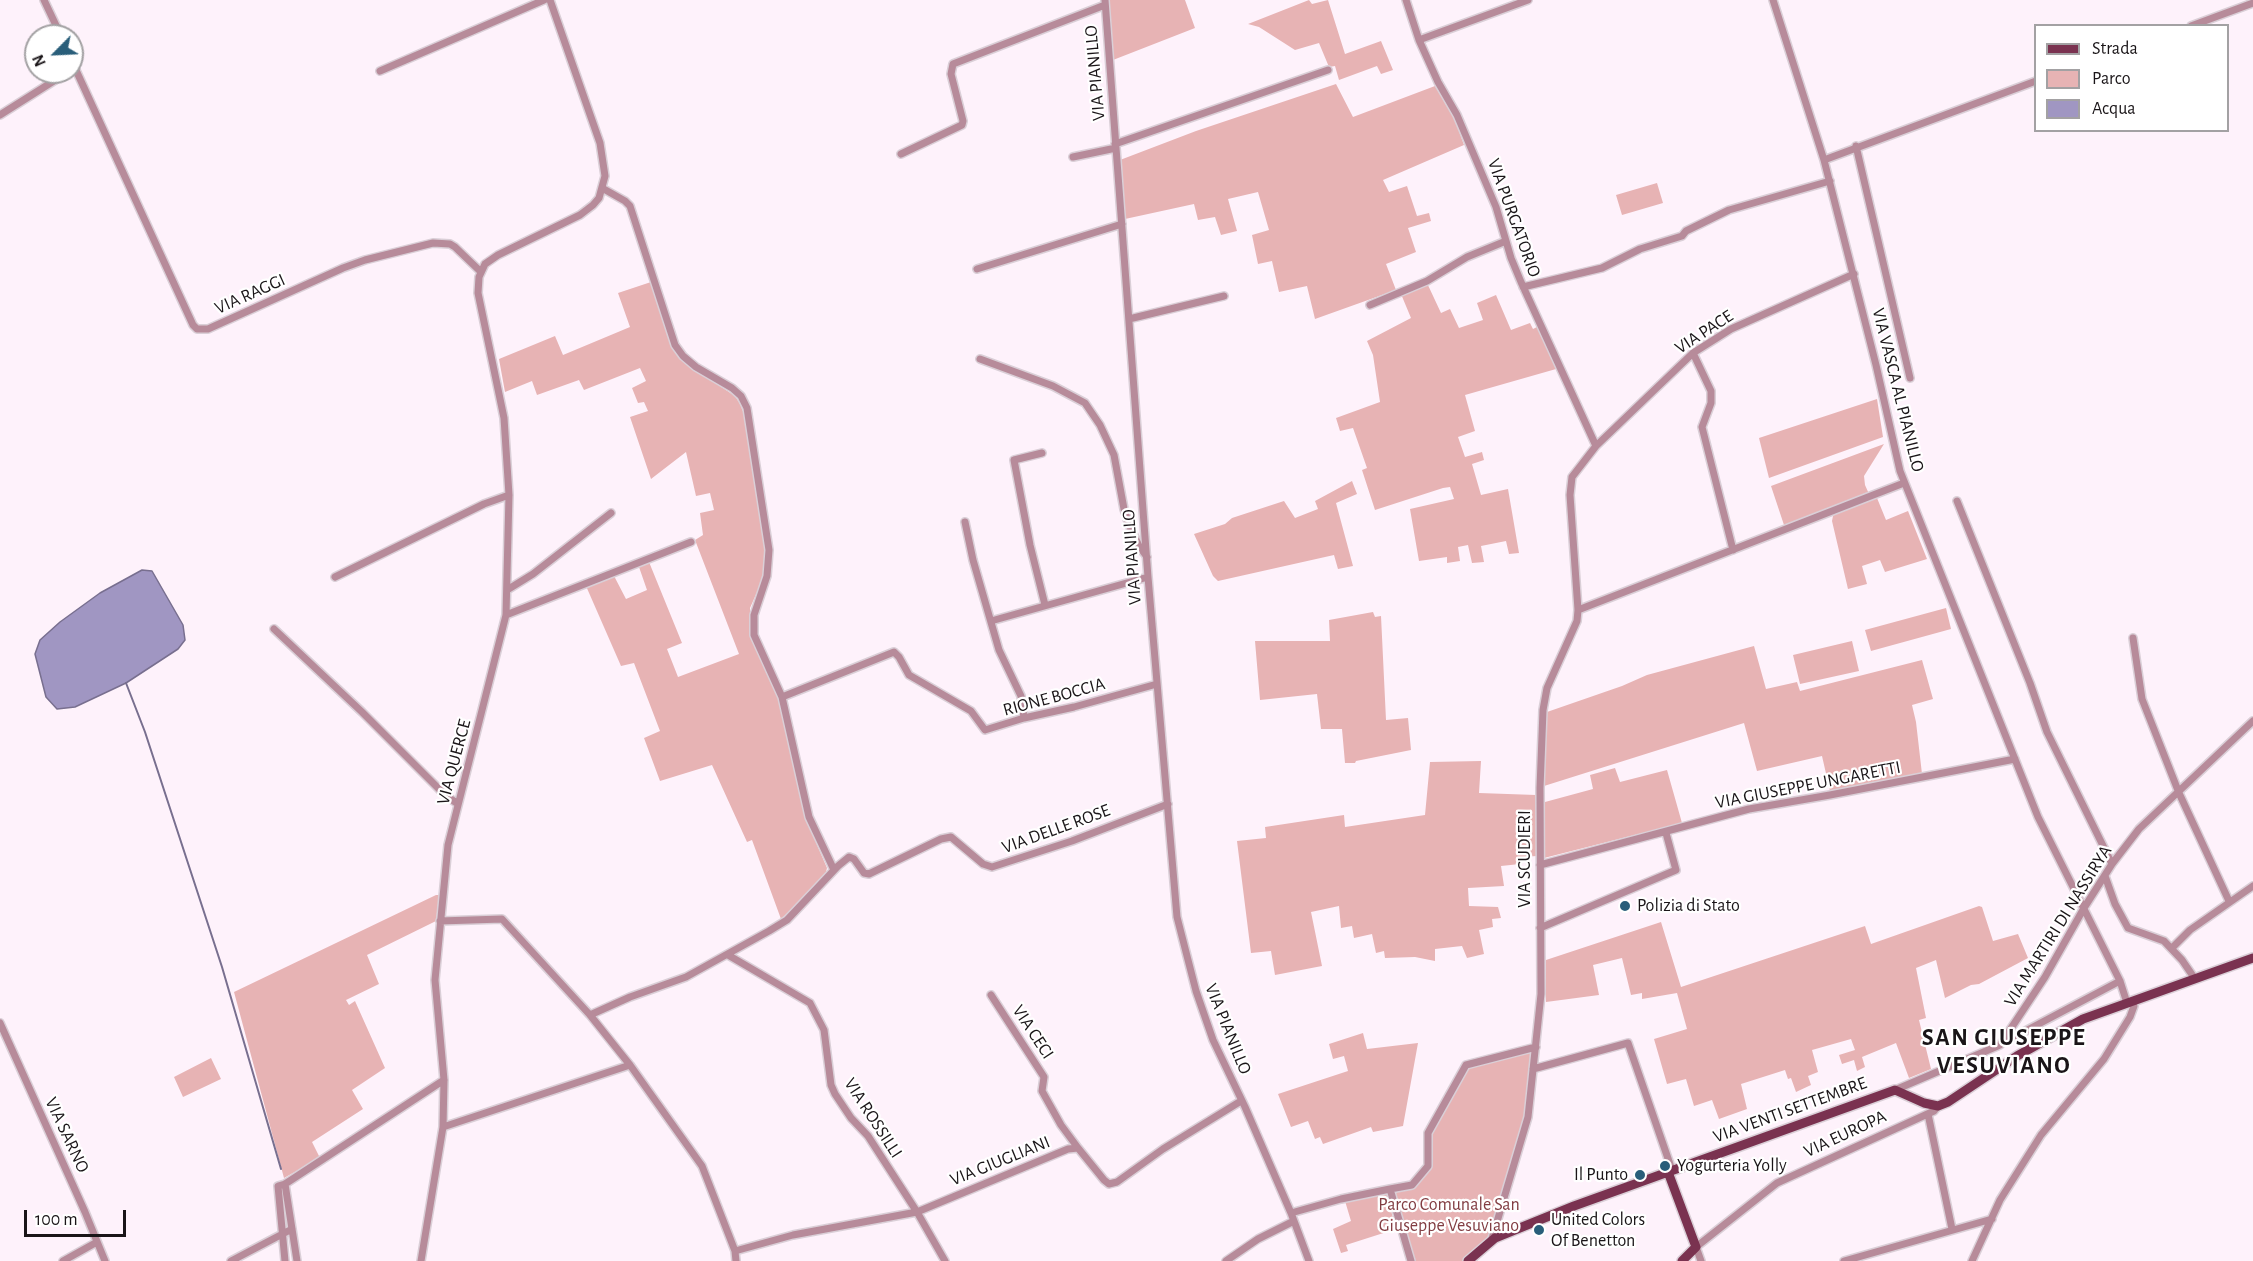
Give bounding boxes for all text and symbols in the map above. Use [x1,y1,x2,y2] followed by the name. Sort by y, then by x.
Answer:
[24,24,84,84] north arrow
[1080,24,1110,122] street label: VIA PIANILLO
[2034,24,2229,132] legend
[2092,40,2138,58] text: Strada
[30,52,49,69] text: N
[2092,70,2131,88] text: Parco
[2092,100,2136,118] text: Acqua
[1483,156,1545,280] street label: VIA PURGATORIO
[211,269,289,319] street label: VIA RAGGI
[1671,305,1737,359] street label: VIA PACE
[1867,306,1929,474] street label: VIA VASCA AL PIANILLO
[1118,508,1146,606] street label: VIA PIANILLO
[1001,673,1107,721] street label: RIONE BOCCIA
[432,717,476,807] street label: VIA QUERCE
[1713,756,1903,814] street label: VIA GIUSEPPE UNGARETTI
[999,799,1113,859] street label: VIA DELLE ROSE
[1514,810,1536,908] street label: VIA SCUDIERI
[2000,841,2116,1011] street label: VIA MARTIRI DI NASSIRYA
[1637,895,1740,917] place label: Polizia di Stato
[1618,899,1632,913] marker: Polizia di Stato
[1200,981,1256,1077] street label: VIA PIANILLO
[1008,1001,1058,1063] street label: VIA CECI
[1922,1024,2086,1080] district label: SAN GIUSEPPE VESUVIANO
[1710,1072,1870,1148] street label: VIA VENTI SETTEMBRE
[839,1074,907,1162] street label: VIA ROSSILLI
[40,1094,94,1176] street label: VIA SARNO
[1800,1106,1890,1162] street label: VIA EUROPA
[947,1131,1053,1191] street label: VIA GIUGLIANI
[1677,1155,1787,1177] place label: Yogurteria Yolly
[1658,1159,1672,1173] marker: Yogurteria Yolly
[1574,1164,1628,1186] place label: Il Punto
[1633,1168,1647,1182] marker: Il Punto
[1378,1194,1520,1236] park label: Parco Comunale San Giuseppe Vesuviano
[27,1198,129,1236] scale bar
[1551,1209,1645,1252] place label: United Colors Of Benetton
[35,1211,78,1229] text: 100 m
[1532,1223,1546,1237] marker: United Colors Of Benetton

